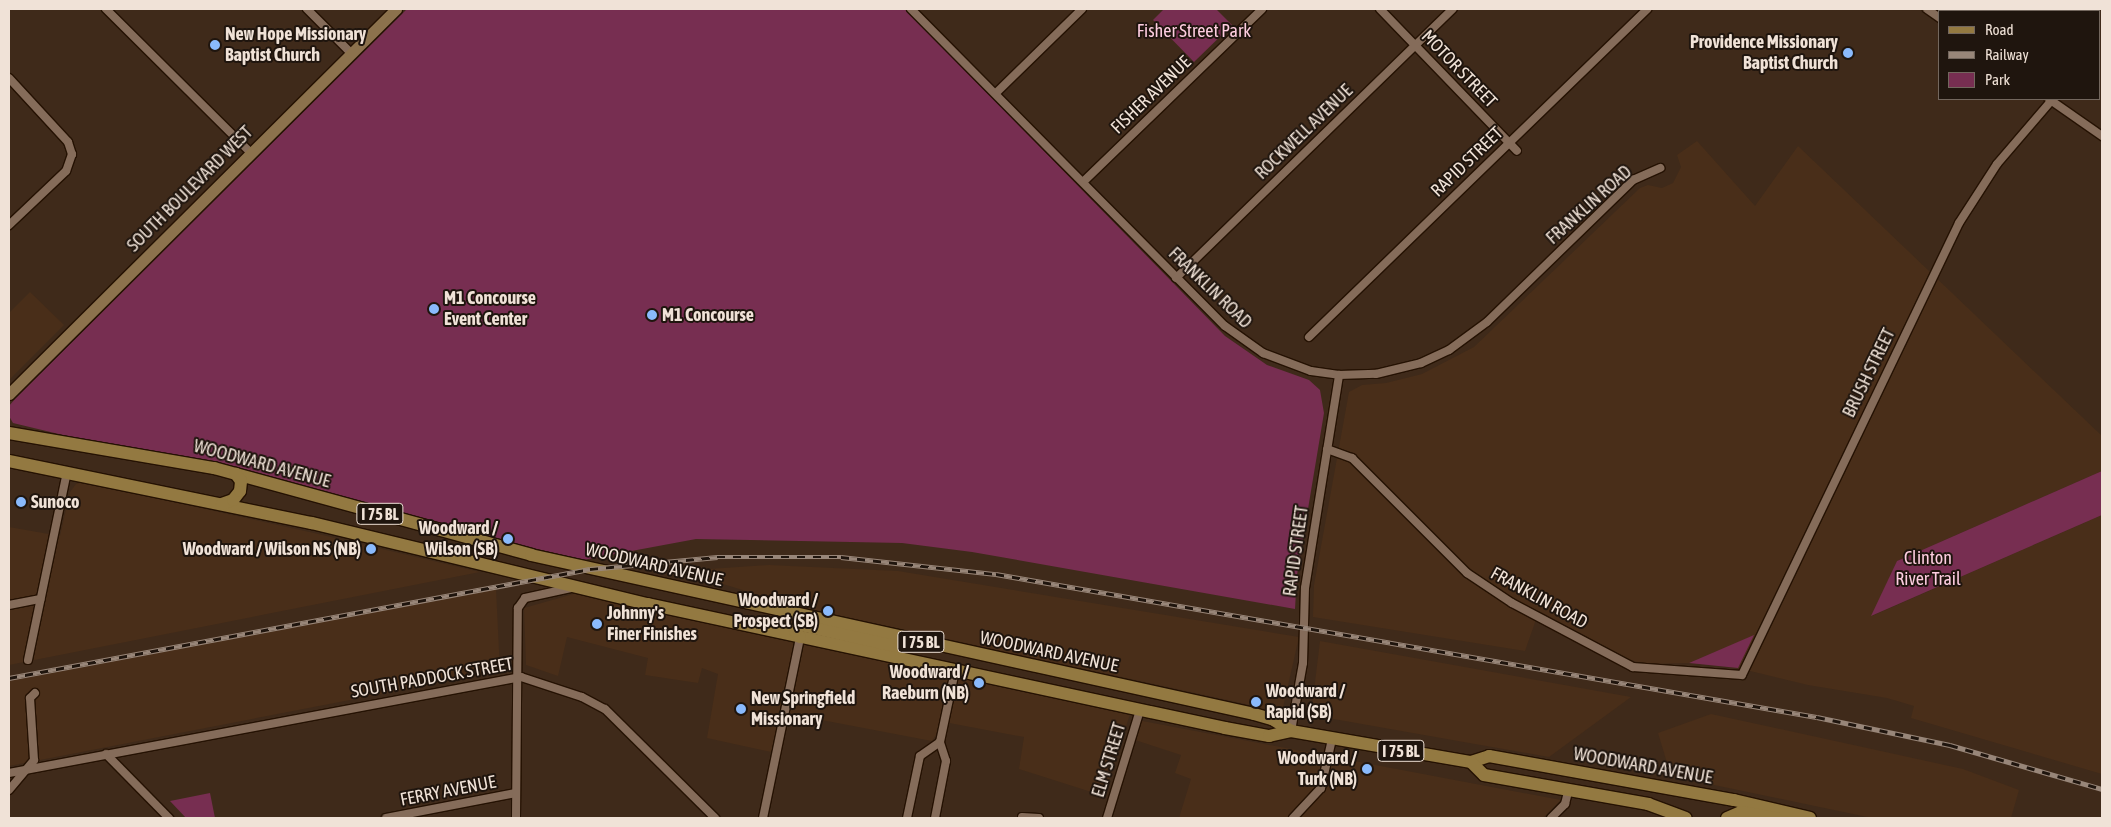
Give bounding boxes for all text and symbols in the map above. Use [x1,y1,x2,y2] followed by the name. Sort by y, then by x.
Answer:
[1938,10,2101,100] legend
[1137,20,1251,42] park label: Fisher Street Park
[1985,21,2014,38] text: Road
[225,24,366,66] place label: New Hope Missionary Baptist Church
[1417,26,1501,112] street label: MOTOR STREET
[1690,32,1838,74] place label: Providence Missionary Baptist Church
[209,39,221,51] marker: New Hope Missionary Baptist Church
[1985,46,2029,63] text: Railway
[1842,47,1854,59] marker: Providence Missionary Baptist Church
[1107,52,1195,138] street label: FISHER AVENUE
[1985,71,2010,88] text: Park
[1251,80,1357,184] street label: ROCKWELL AVENUE
[123,122,257,256] street label: SOUTH BOULEVARD WEST
[1427,122,1507,202] street label: RAPID STREET
[1542,161,1636,249] street label: FRANKLIN ROAD
[1164,243,1256,333] street label: FRANKLIN ROAD
[444,288,536,330] place label: M1 Concourse Event Center
[428,303,440,315] marker: M1 Concourse Event Center
[662,304,754,326] place label: M1 Concourse
[646,309,658,321] marker: M1 Concourse
[1838,325,1900,421] street label: BRUSH STREET
[191,435,333,493] street label: WOODWARD AVENUE
[31,491,80,513] place label: Sunoco
[15,496,27,508] marker: Sunoco
[356,500,404,528] road number: I 75 BL
[1279,504,1313,598] street label: RAPID STREET
[419,518,498,560] place label: Woodward / Wilson (SB)
[502,533,514,545] marker: Woodward / Wilson (SB)
[183,538,361,560] place label: Woodward / Wilson NS (NB)
[583,539,725,591] street label: WOODWARD AVENUE
[365,543,377,555] marker: Woodward / Wilson NS (NB)
[1895,548,1961,590] park label: Clinton River Trail
[1487,563,1591,633] street label: FRANKLIN ROAD
[733,590,818,632] place label: Woodward / Prospect (SB)
[607,603,697,646] place label: Johnny's Finer Finishes
[822,605,834,617] marker: Woodward / Prospect (SB)
[591,618,603,630] marker: Johnny's Finer Finishes
[978,627,1120,677] street label: WOODWARD AVENUE
[897,628,945,656] road number: I 75 BL
[349,653,515,703] street label: SOUTH PADDOCK STREET
[882,662,969,704] place label: Woodward / Raeburn (NB)
[973,677,985,689] marker: Woodward / Raeburn (NB)
[1266,681,1345,724] place label: Woodward / Rapid (SB)
[751,688,855,731] place label: New Springfield Missionary
[1250,696,1262,708] marker: Woodward / Rapid (SB)
[735,703,747,715] marker: New Springfield Missionary
[1087,720,1131,800] street label: ELM STREET
[1377,738,1425,764] road number: I 75 BL
[1572,743,1714,789] street label: WOODWARD AVENUE
[1278,748,1357,791] place label: Woodward / Turk (NB)
[1361,763,1373,775] marker: Woodward / Turk (NB)
[398,771,498,811] street label: FERRY AVENUE

